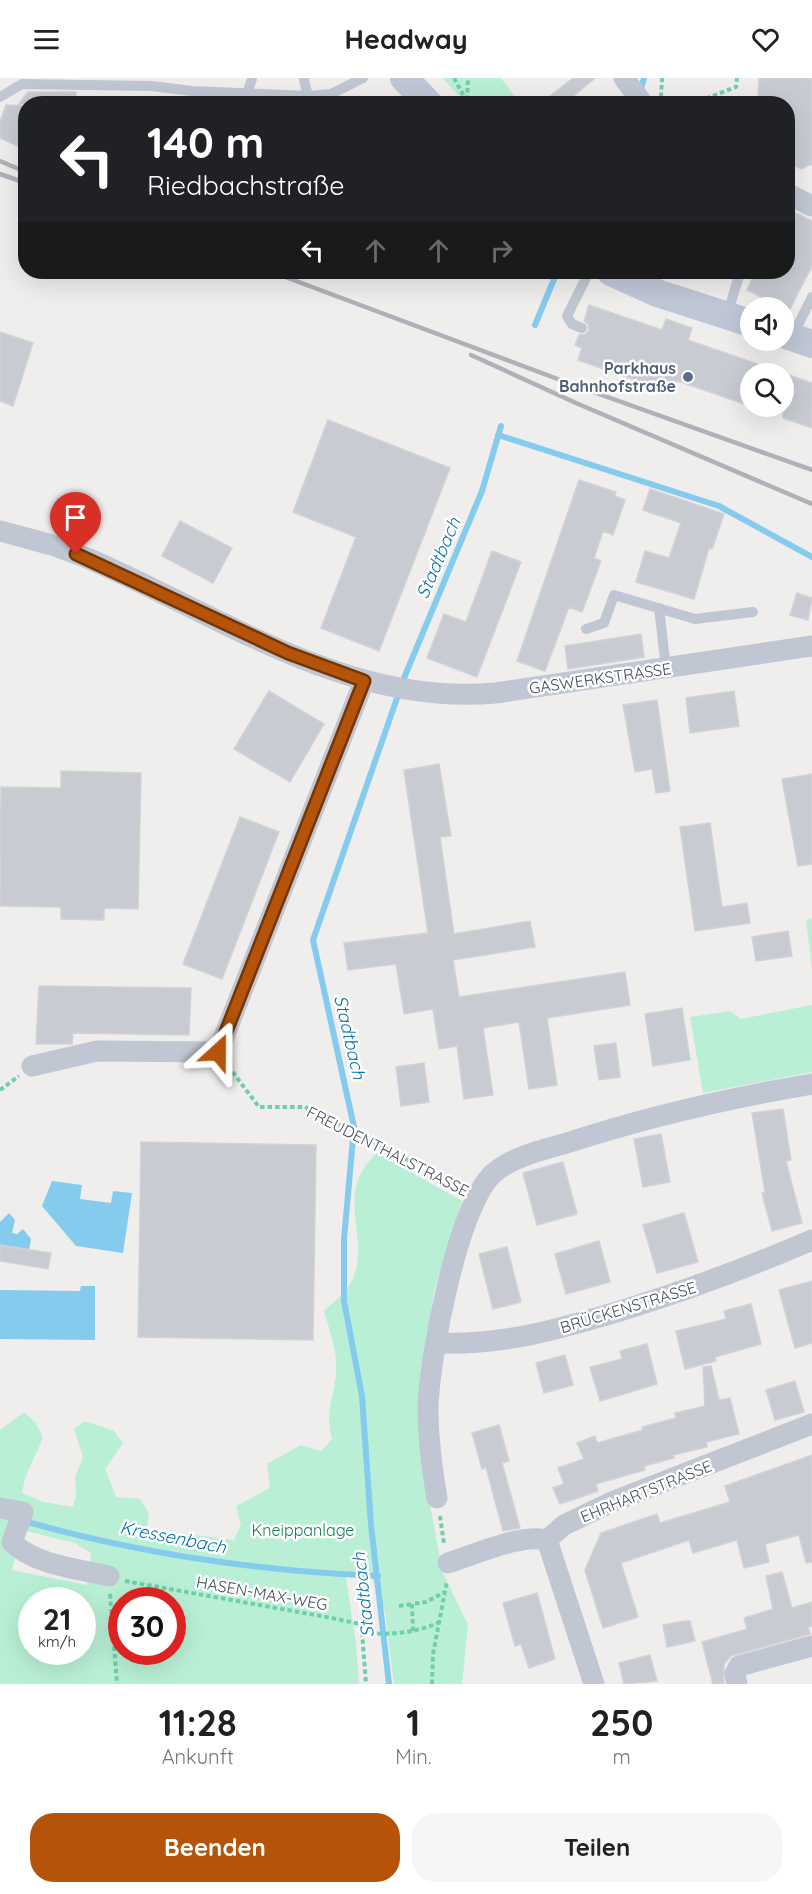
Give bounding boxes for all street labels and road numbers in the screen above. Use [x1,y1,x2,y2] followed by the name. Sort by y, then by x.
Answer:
[528,658,672,698] street label: GASWERKSTRASSE
[304,1101,472,1201] street label: FREUDENTHALSTRASSE
[558,1277,698,1337] street label: BRÜCKENSTRASSE
[577,1455,715,1527] street label: EHRHARTSTRASSE
[195,1572,329,1614] street label: HASEN-MAX-WEG

